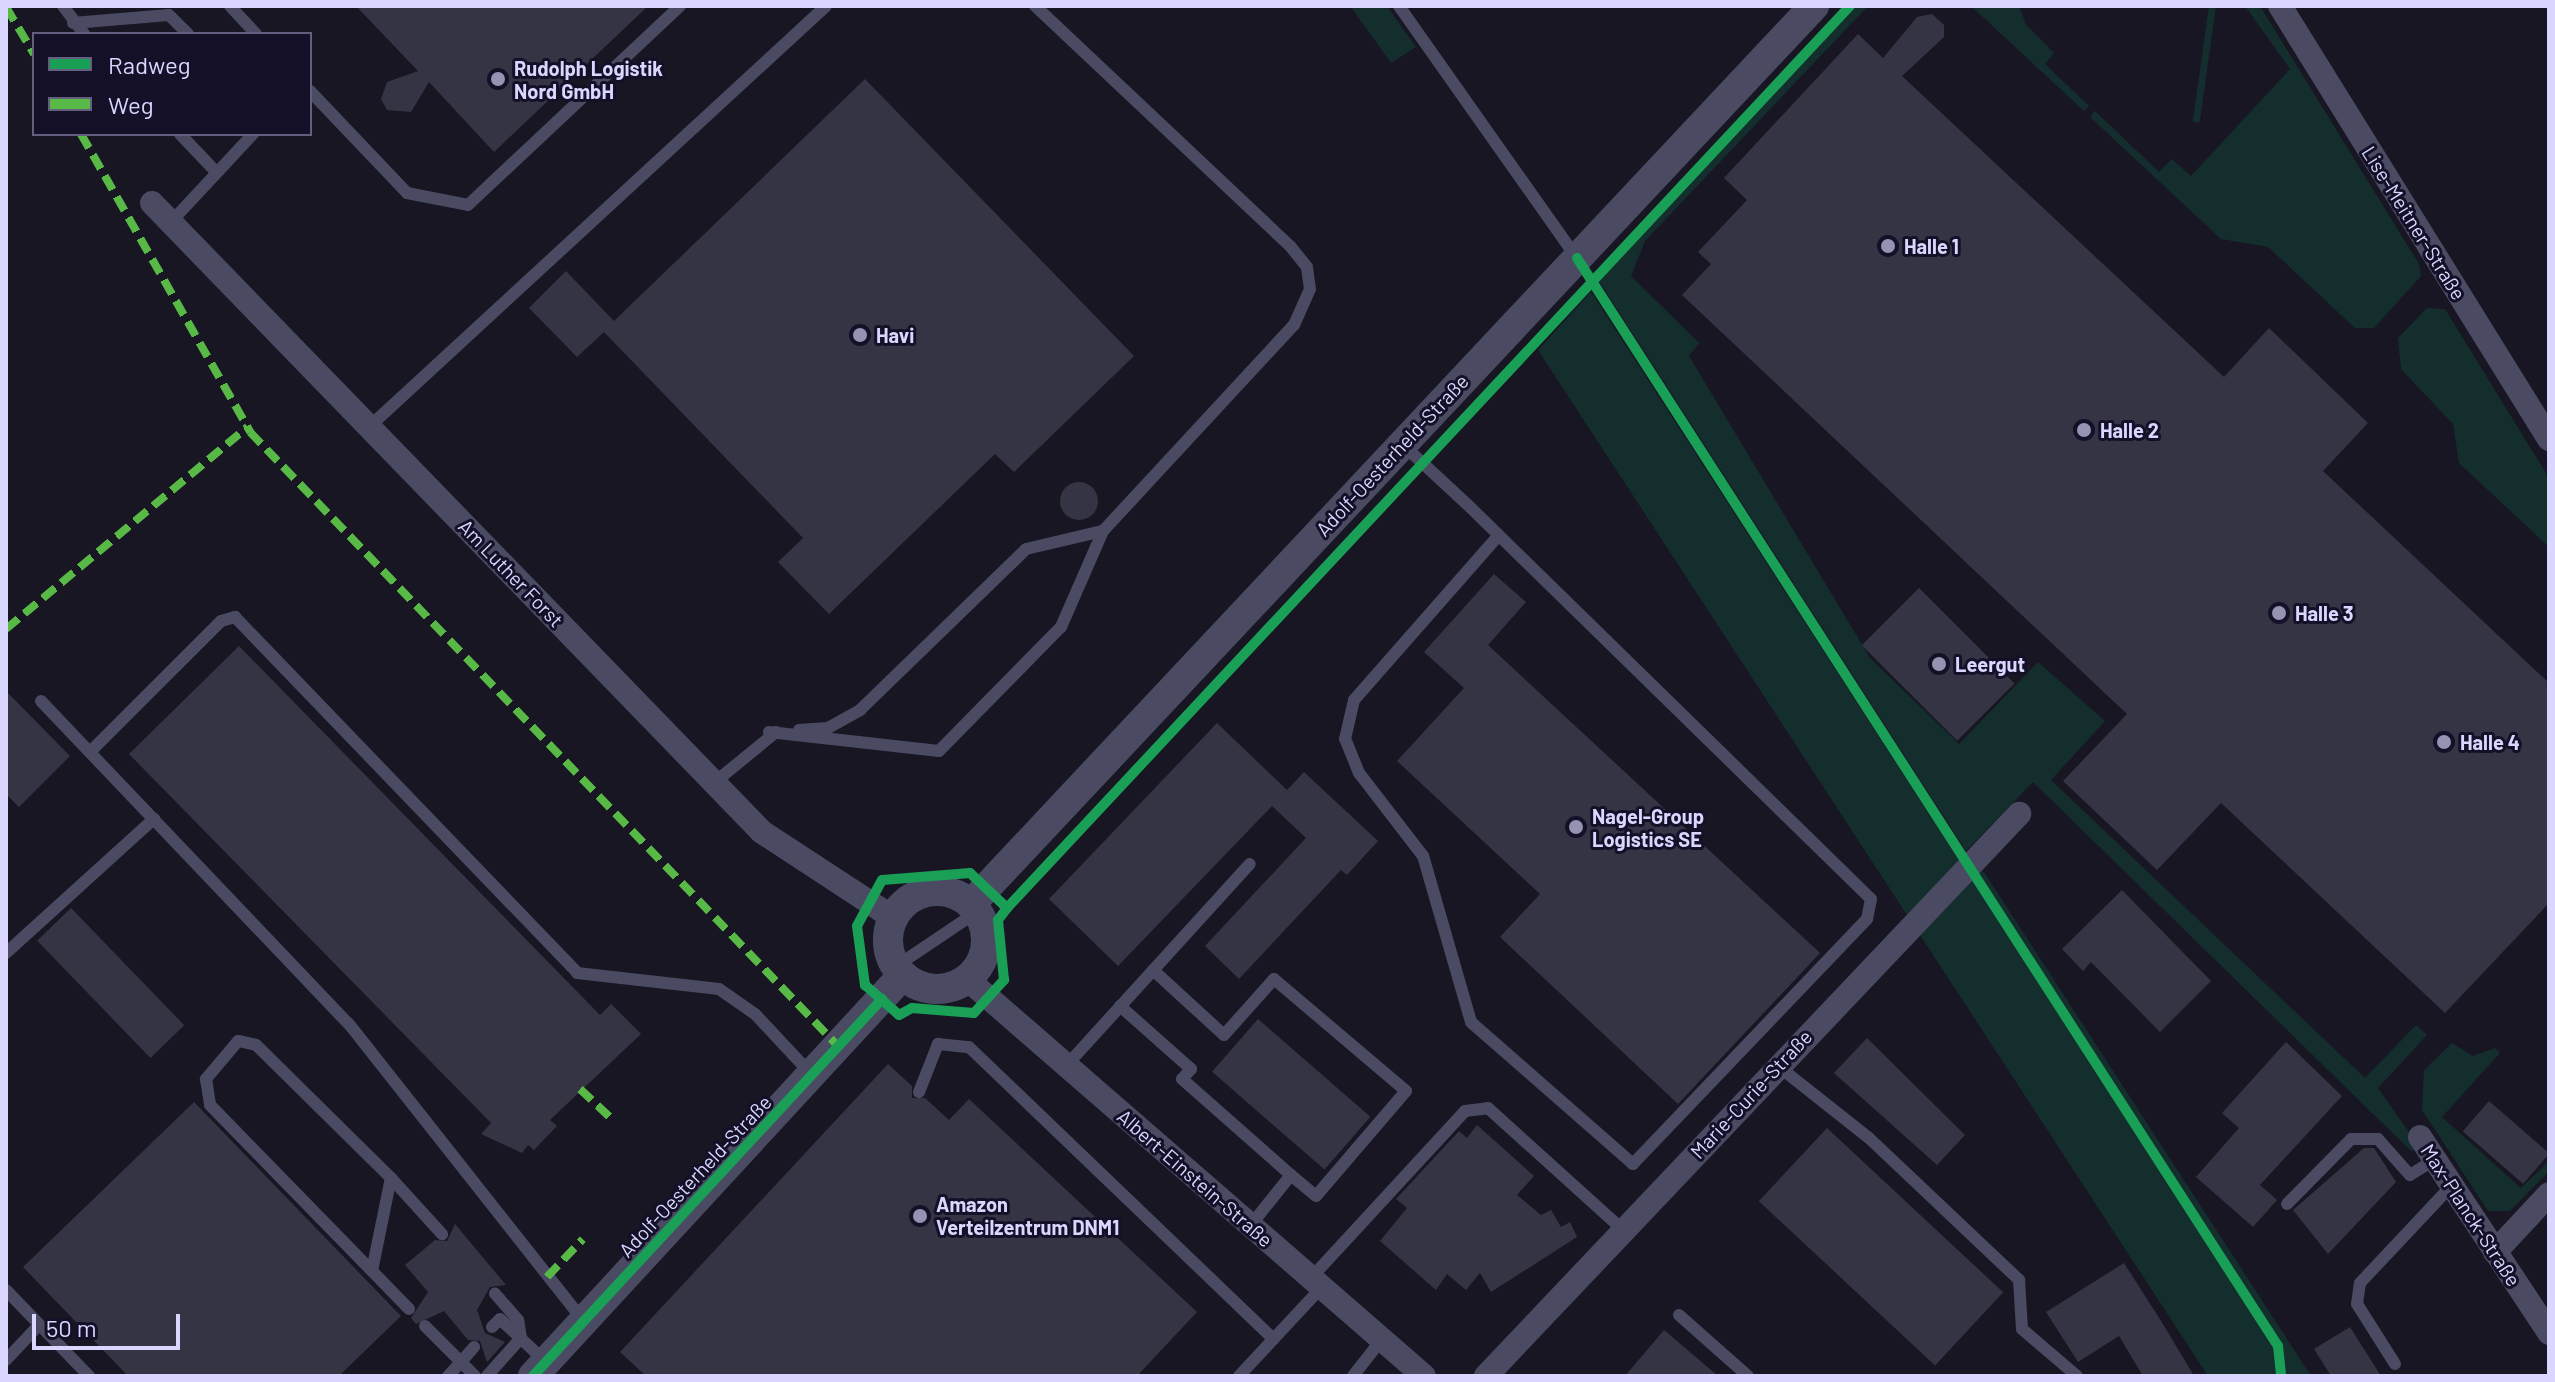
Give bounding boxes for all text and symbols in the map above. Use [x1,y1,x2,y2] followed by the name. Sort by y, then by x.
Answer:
[32,32,312,136] legend
[108,50,191,79] text: Radweg
[514,56,663,103] place label: Rudolph Logistik Nord GmbH
[489,70,507,88] marker: Rudolph Logistik Nord GmbH
[108,90,154,119] text: Weg
[2357,142,2471,304] street label: Lise-Meitner-Straße
[1904,234,1959,258] place label: Halle 1
[1879,237,1897,255] marker: Halle 1
[876,323,914,347] place label: Havi
[851,326,869,344] marker: Havi
[1311,369,1473,541] street label: Adolf-Oesterheld-Straße
[2100,418,2159,442] place label: Halle 2
[2075,421,2093,439] marker: Halle 2
[454,514,568,632] street label: Am Luther Forst
[2295,601,2354,625] place label: Halle 3
[2270,604,2288,622] marker: Halle 3
[1955,652,2025,676] place label: Leergut
[1930,655,1948,673] marker: Leergut
[2460,730,2520,754] place label: Halle 4
[2435,733,2453,751] marker: Halle 4
[1592,804,1704,851] place label: Nagel-Group Logistics SE
[1567,818,1585,836] marker: Nagel-Group Logistics SE
[1685,1025,1817,1163] street label: Marie-Curie-Straße
[614,1090,776,1262] street label: Adolf-Oesterheld-Straße
[1113,1104,1277,1252] street label: Albert-Einstein-Straße
[2416,1139,2526,1291] street label: Max-Planck-Straße
[936,1192,1119,1239] place label: Amazon Verteilzentrum DNM1
[911,1207,929,1225] marker: Amazon Verteilzentrum DNM1
[36,1298,184,1348] scale bar
[46,1313,97,1342] text: 50 m

